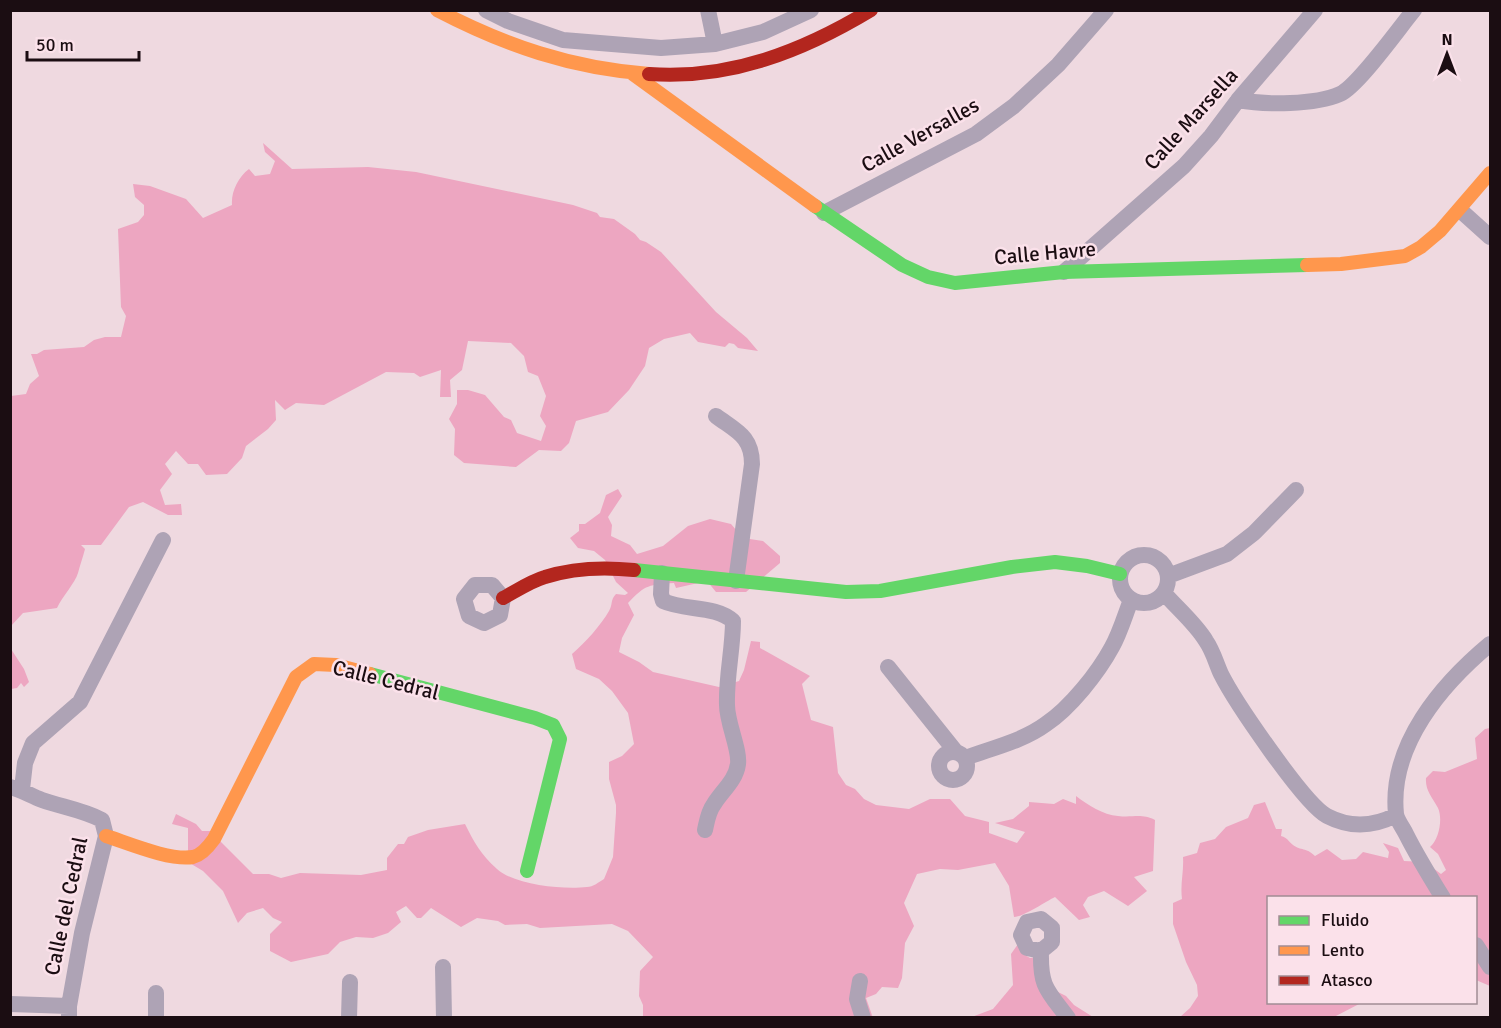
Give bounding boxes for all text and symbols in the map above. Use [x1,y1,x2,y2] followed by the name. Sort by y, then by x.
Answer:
[27,24,140,62] scale bar
[1417,24,1477,84] north arrow
[1441,30,1453,50] text: N
[36,34,74,56] text: 50 m
[1139,63,1243,175] street label: Calle Marsella
[856,92,984,178] street label: Calle Versalles
[993,236,1097,270] street label: Calle Havre
[330,654,442,706] street label: Calle Cedral
[39,834,93,978] street label: Calle del Cedral
[1267,896,1477,1004] legend
[1321,909,1369,931] text: Fluido
[1321,939,1364,961] text: Lento
[1321,969,1373,991] text: Atasco

